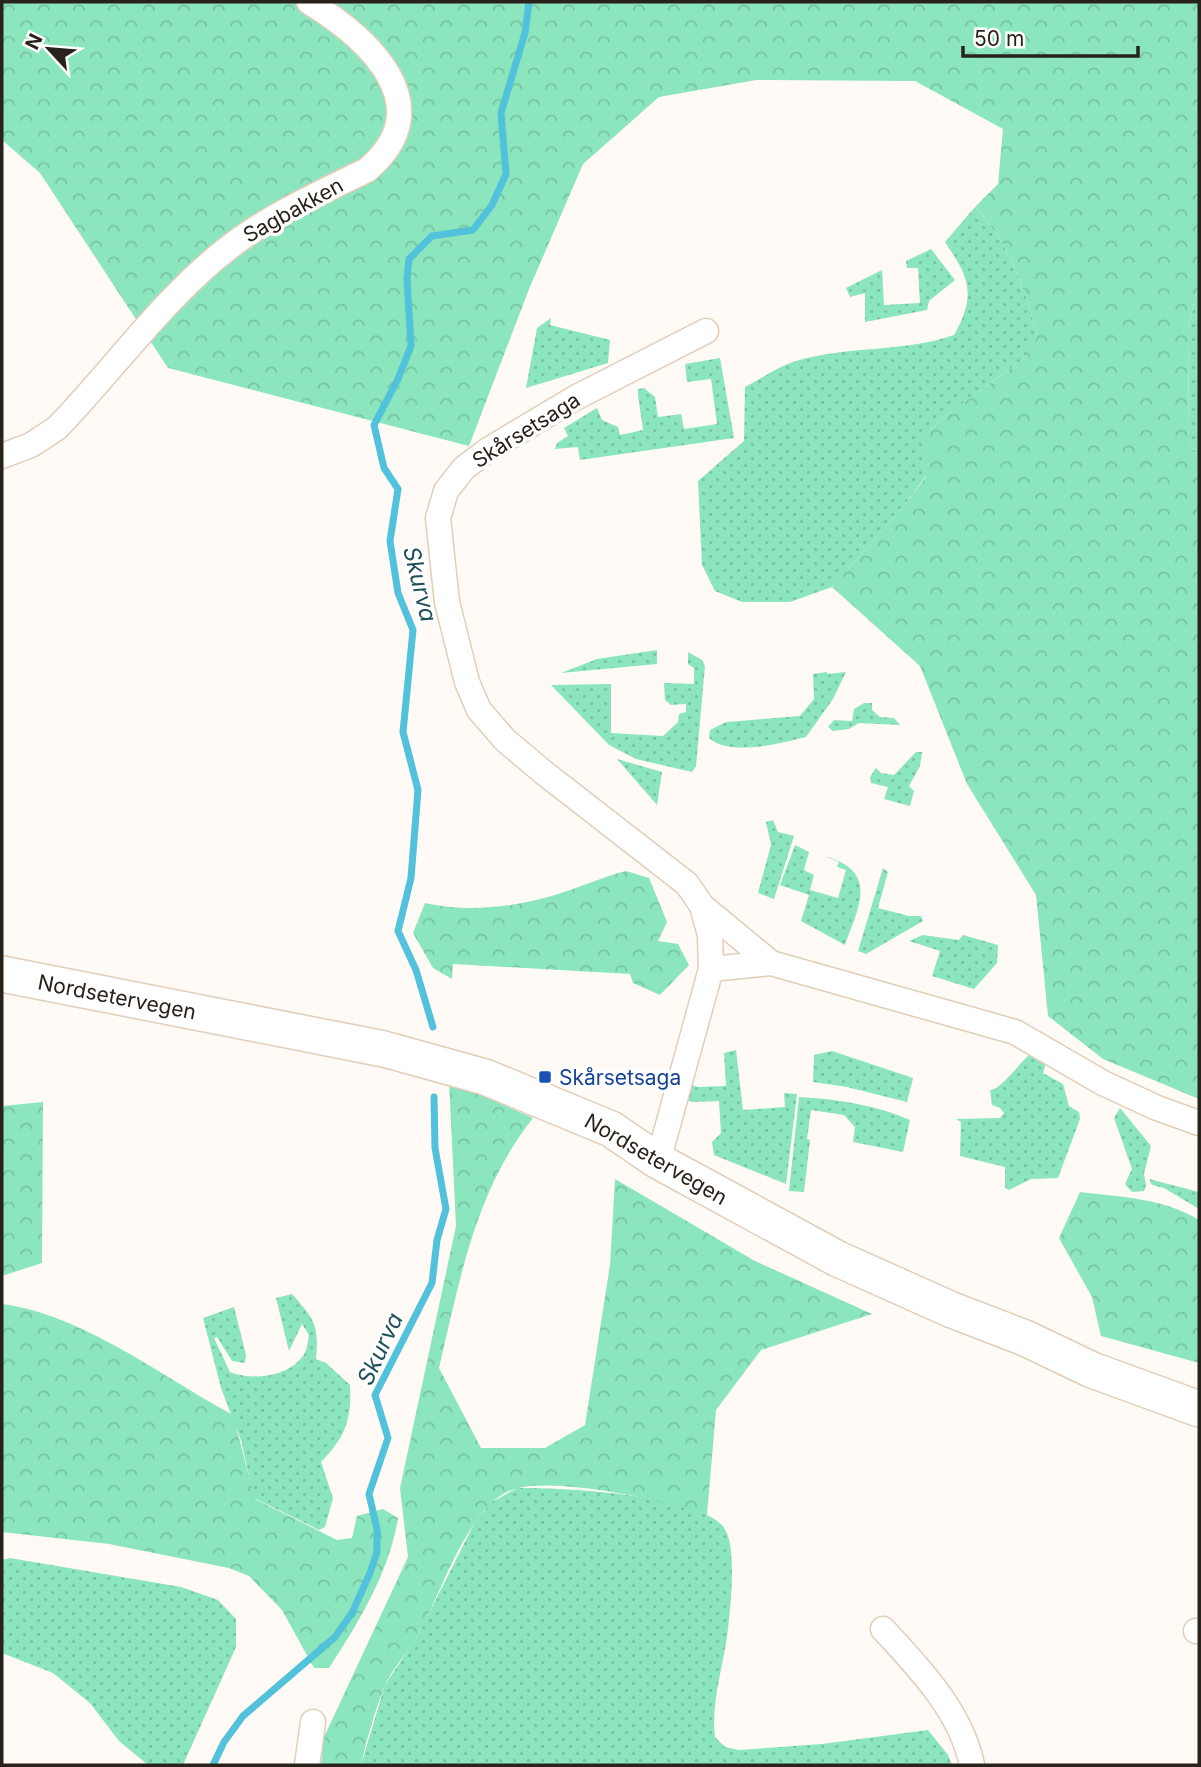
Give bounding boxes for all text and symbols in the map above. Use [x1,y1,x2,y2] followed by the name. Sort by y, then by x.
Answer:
[14,14,84,84] north arrow
[963,14,1138,58] scale bar
[974,26,1024,51] text: 50 m
[21,30,48,53] text: N
[239,172,347,248] street label: Sagbakken
[468,387,584,473] street label: Skårsetsaga
[397,543,443,625] water label: Skurva
[36,969,198,1025] street label: Nordsetervegen
[559,1065,681,1090] place label: Skårsetsaga
[537,1069,553,1085] marker: Skårsetsaga
[580,1108,732,1210] street label: Nordsetervegen
[351,1308,409,1390] water label: Skurva

